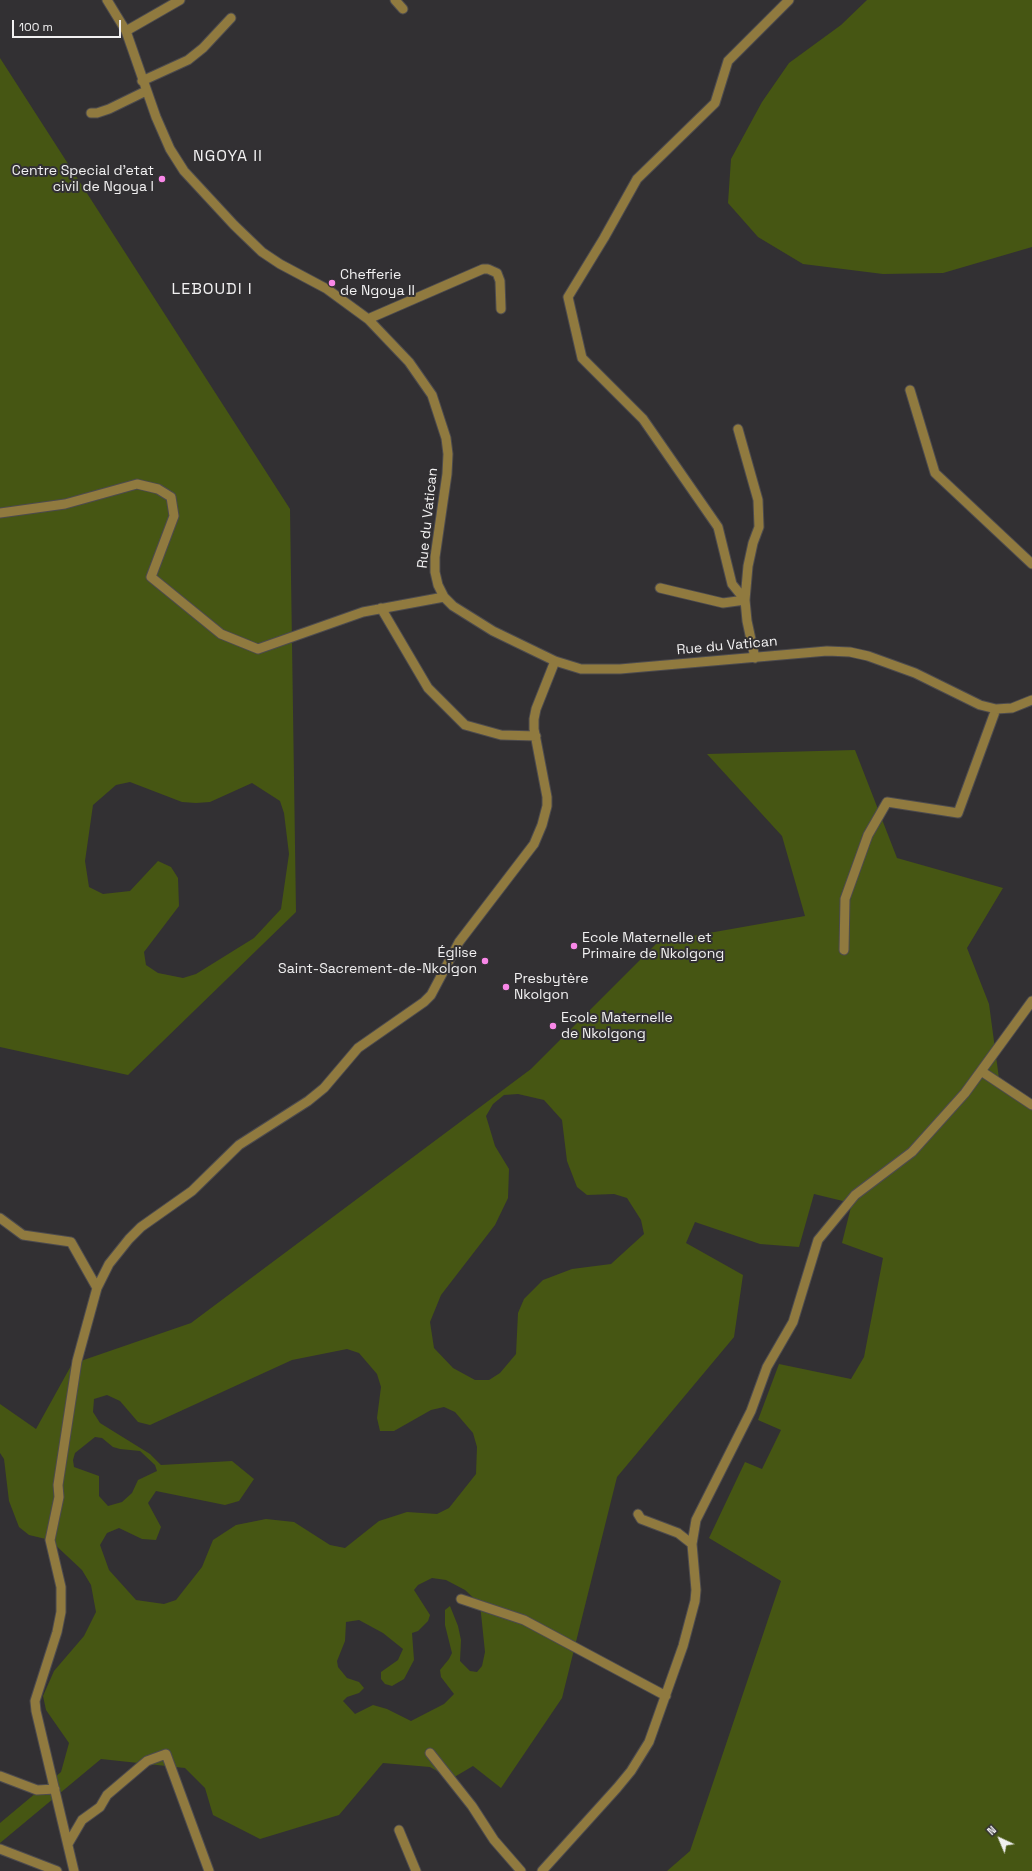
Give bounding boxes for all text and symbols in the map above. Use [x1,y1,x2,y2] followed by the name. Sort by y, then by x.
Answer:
[14,12,123,38] scale bar
[19,19,53,35] text: 100 m
[193,147,263,167] district label: NGOYA II
[12,163,154,196] place label: Centre Special d'etat civil de Ngoya I
[157,174,167,184] marker: Centre Special d'etat civil de Ngoya I
[340,267,415,300] place label: Chefferie de Ngoya II
[327,278,337,288] marker: Chefferie de Ngoya II
[171,280,253,300] district label: LEBOUDI I
[414,467,442,569] street label: Rue du Vatican
[676,633,778,659] street label: Rue du Vatican
[582,930,724,962] place label: Ecole Maternelle et Primaire de Nkolgong
[569,941,579,951] marker: Ecole Maternelle et Primaire de Nkolgong
[278,945,477,978] place label: Église Saint-Sacrement-de-Nkolgon
[480,956,490,966] marker: Église Saint-Sacrement-de-Nkolgon
[514,971,588,1004] place label: Presbytère Nkolgon
[501,982,511,992] marker: Presbytère Nkolgon
[561,1010,673,1042] place label: Ecole Maternelle de Nkolgong
[548,1021,558,1031] marker: Ecole Maternelle de Nkolgong
[980,1819,1020,1859] north arrow
[984,1823,999,1838] text: N

